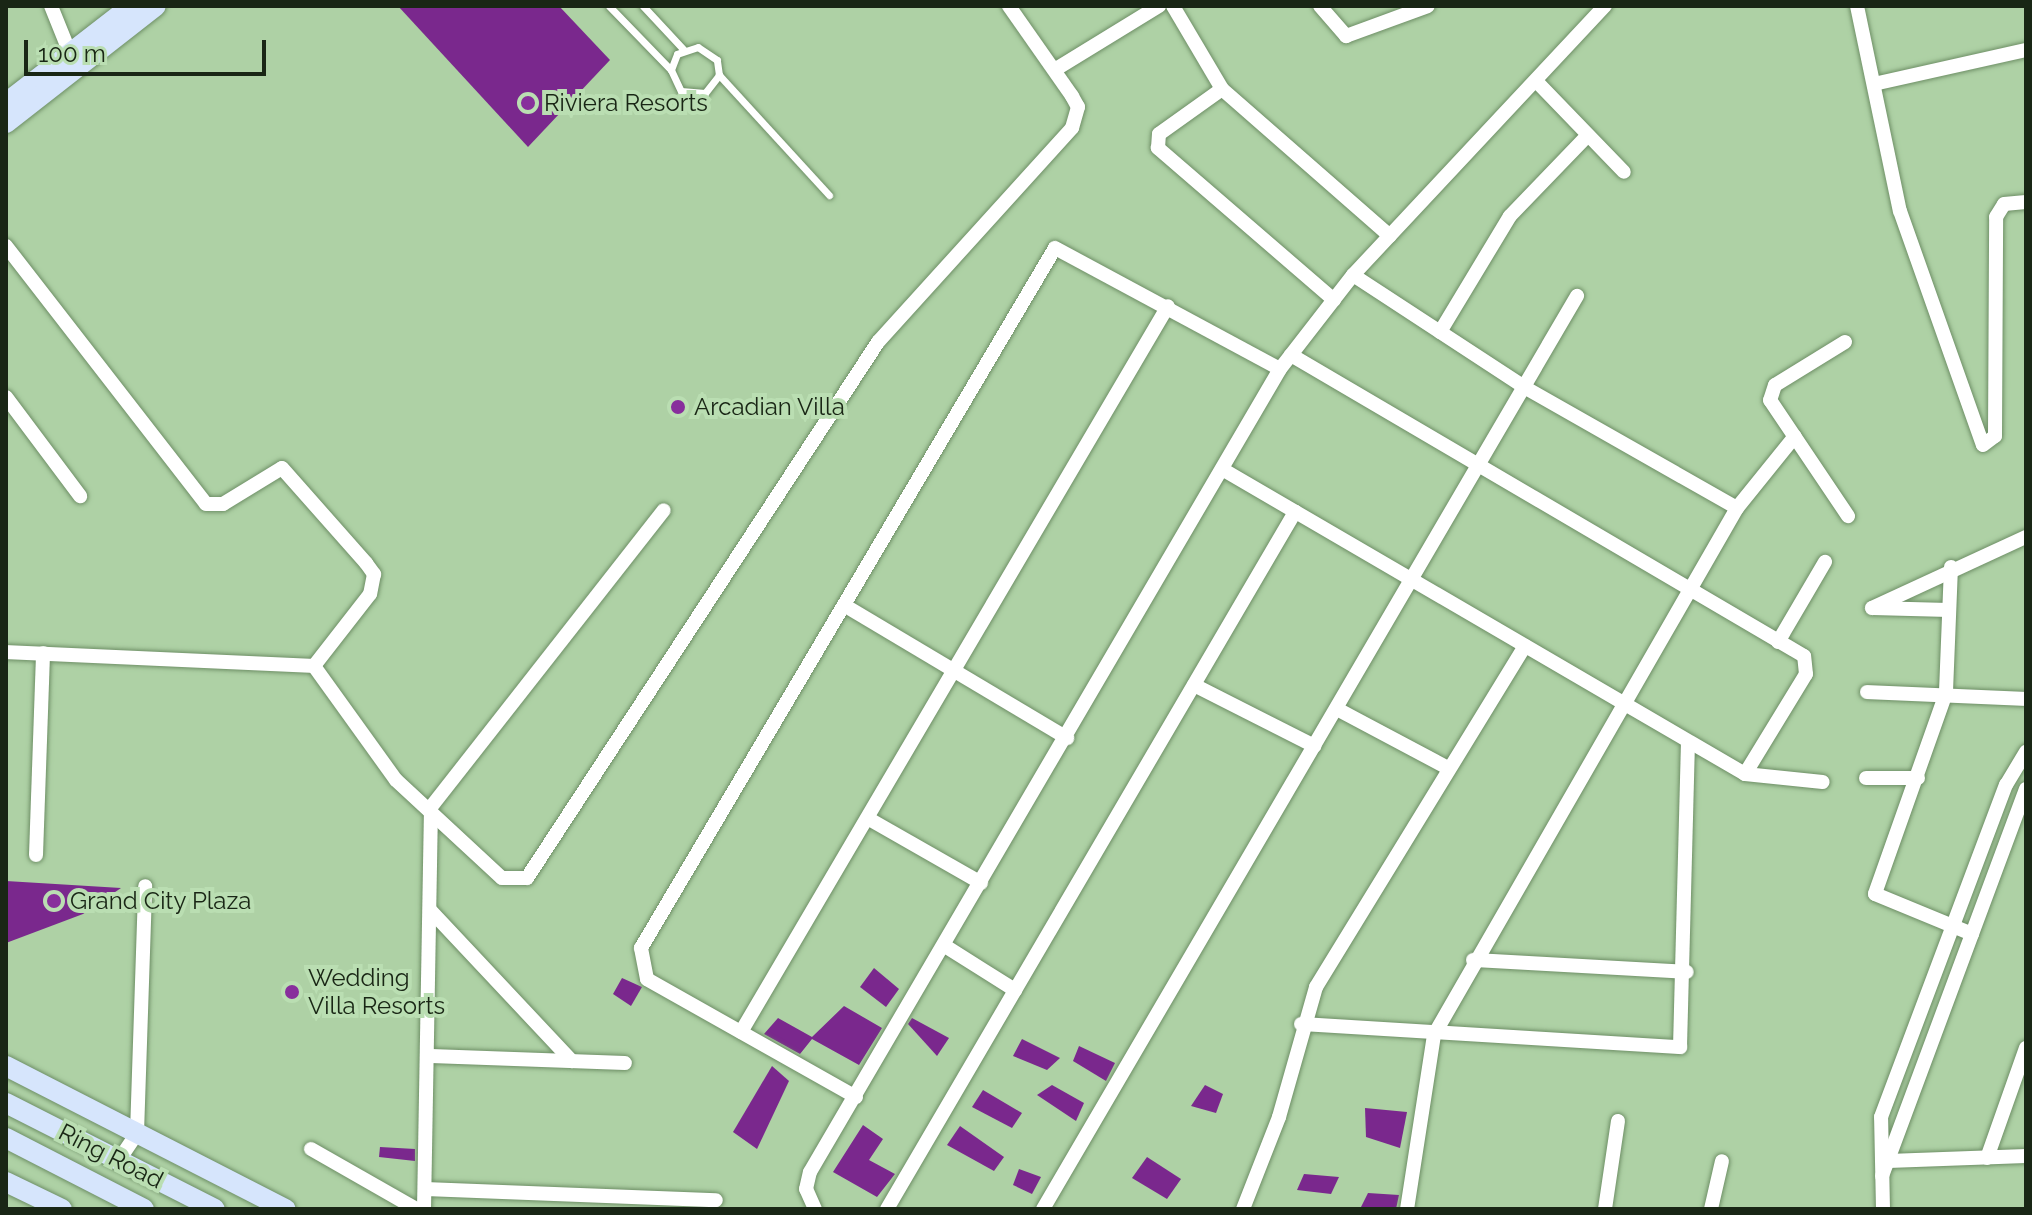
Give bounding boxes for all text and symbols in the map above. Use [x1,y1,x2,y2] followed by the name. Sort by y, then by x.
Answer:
[28,24,270,74] scale bar
[38,39,106,68] text: 100 m
[544,89,708,117] place label: Riviera Resorts
[519,94,537,112] marker: Riviera Resorts
[694,393,846,421] place label: Arcadian Villa
[669,398,687,416] marker: Arcadian Villa
[70,887,252,915] place label: Grand City Plaza
[45,892,63,910] marker: Grand City Plaza
[308,964,445,1020] place label: Wedding Villa Resorts
[283,983,301,1001] marker: Wedding Villa Resorts
[54,1117,168,1195] street label: Ring Road

